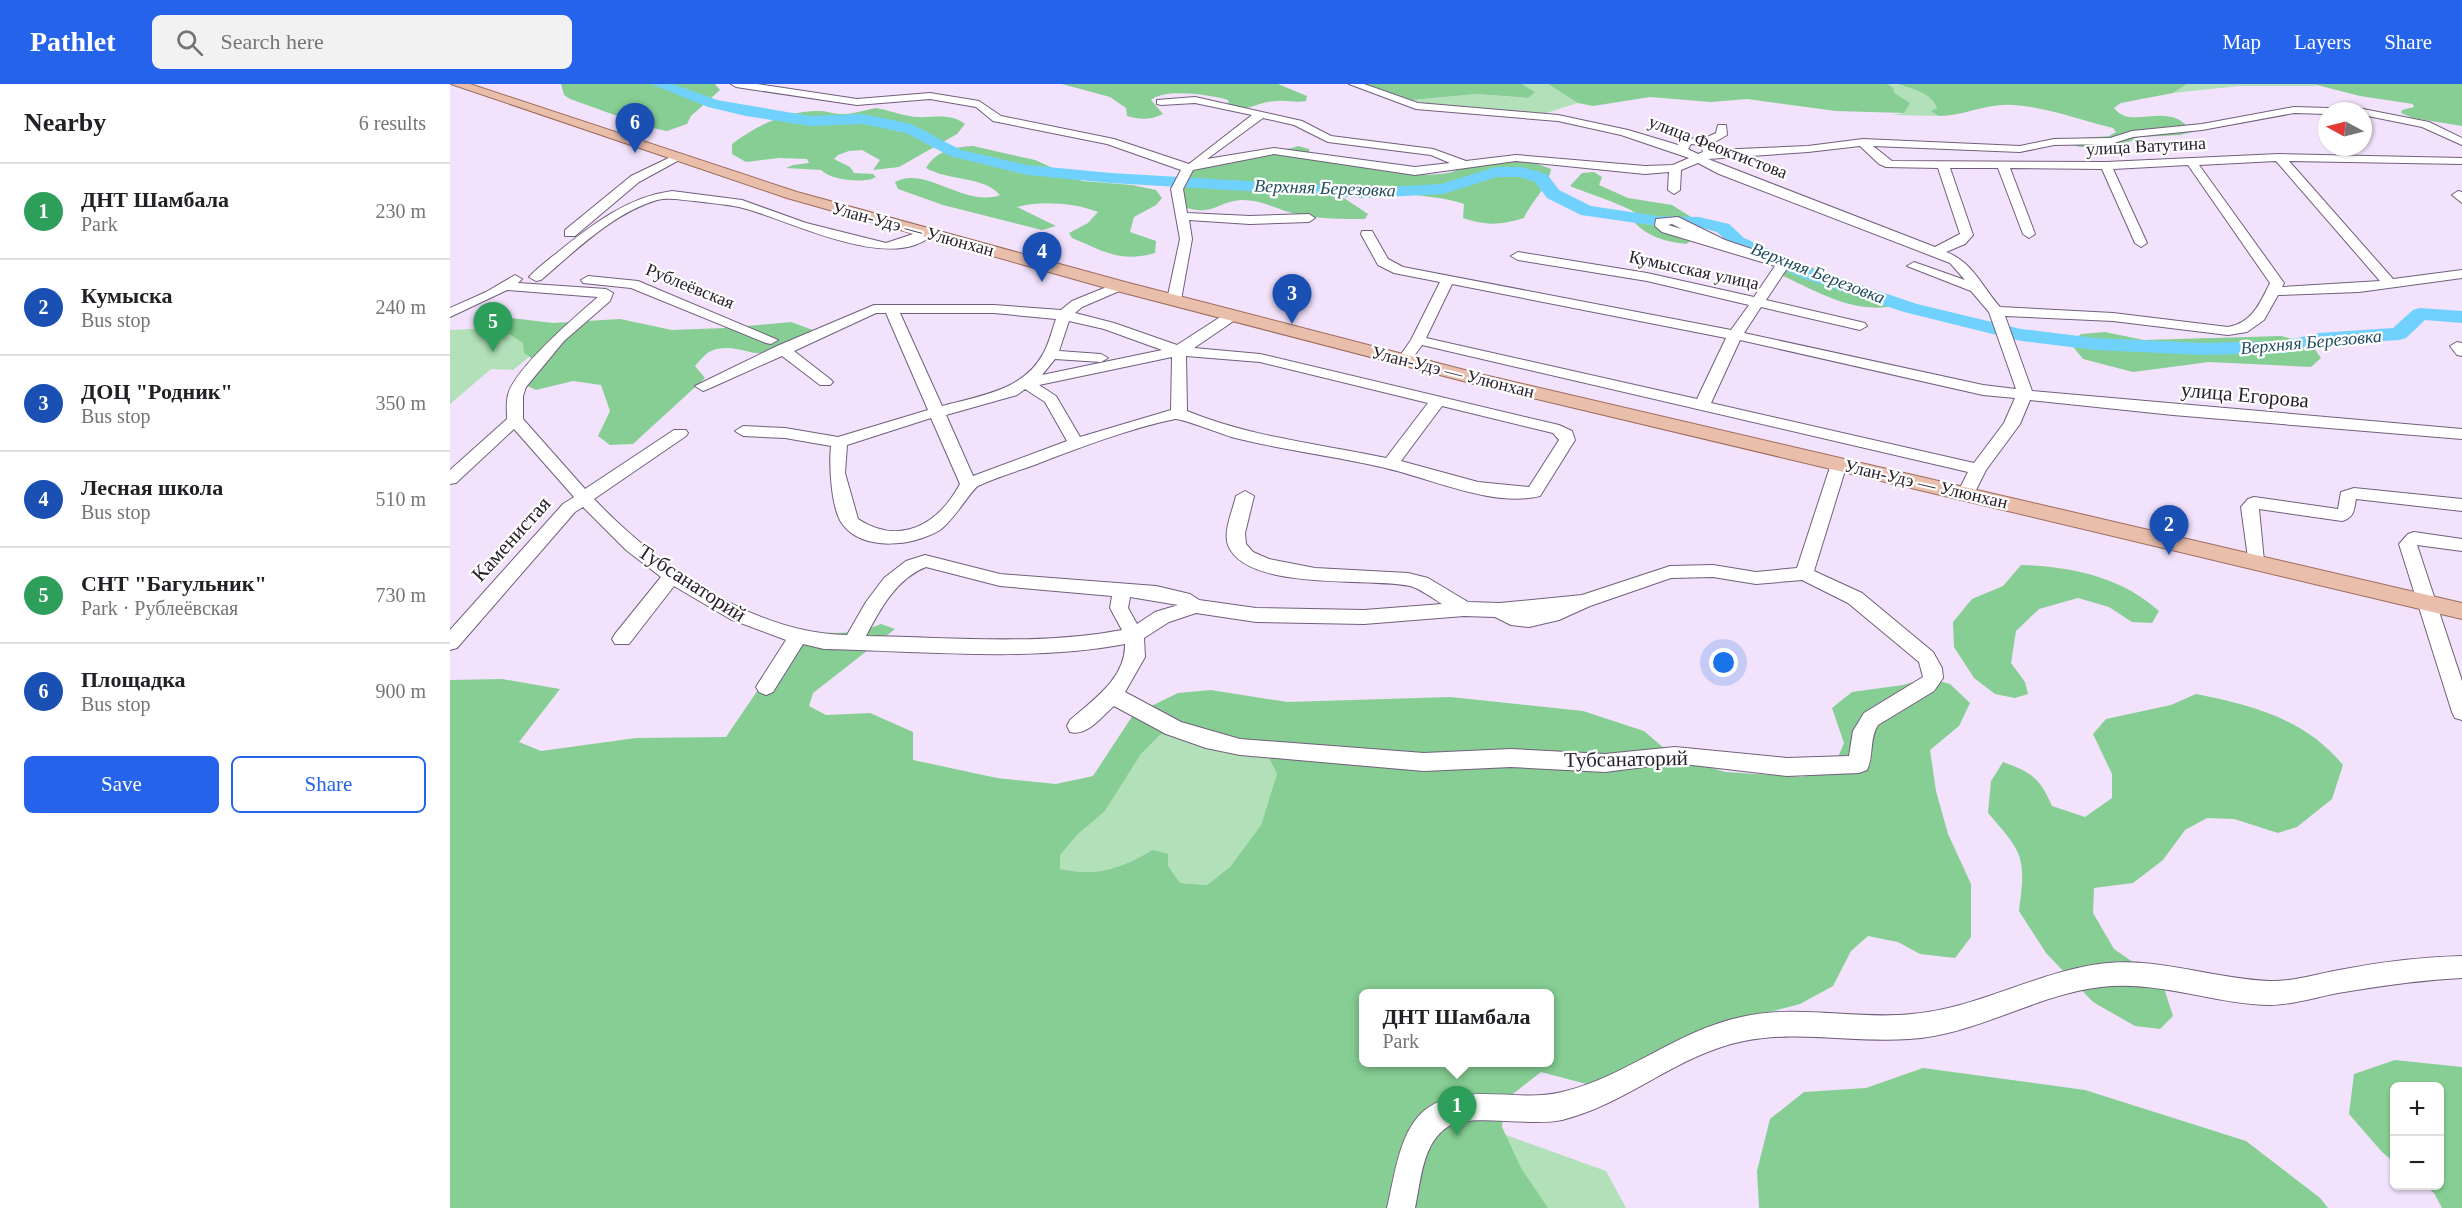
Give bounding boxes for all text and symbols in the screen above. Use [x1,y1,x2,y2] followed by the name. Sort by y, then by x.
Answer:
[152,15,572,69] search box
[30,26,116,57] text: Pathlet
[173,26,206,59] icon: search
[221,29,324,54] text: Search here
[2223,30,2261,54] text: Map
[2294,30,2351,54] text: Layers
[2384,30,2432,54] text: Share
[2318,102,2372,156] north arrow
[616,104,654,153] pin: 6
[24,108,106,137] text: Nearby
[1646,111,1790,183] street label: улица Феоктистова
[359,112,426,134] text: 6 results
[2085,133,2207,159] street label: улица Ватутина
[1254,176,1396,200] water label: Верхняя Березовка
[81,187,229,212] text: ДНТ Шамбала
[830,198,997,260] street label: Улан-Удэ — Улюнхан
[39,200,49,222] text: 1
[375,200,426,222] text: 230 m
[81,213,118,235] text: Park
[1022,232,1062,282] pin: 4
[1748,238,1888,308] water label: Верхняя Березовка
[1627,246,1761,294] street label: Кумысская улица
[643,259,737,313] street label: Рублеёвская
[1272,274,1312,324] pin: 3
[81,283,172,308] text: Кумыска
[39,296,49,318] text: 2
[375,296,426,318] text: 240 m
[474,302,513,352] pin: 5
[81,309,150,331] text: Bus stop
[2240,326,2382,358] water label: Верхняя Березовка
[1370,342,1537,402] street label: Улан-Удэ — Улюнхан
[2180,377,2311,413] street label: улица Егорова
[81,379,233,404] text: ДОЦ "Родник"
[39,392,49,414] text: 3
[375,392,426,414] text: 350 m
[81,405,150,427] text: Bus stop
[1842,455,2010,513] street label: Улан-Удэ — Улюнхан
[81,475,223,500] text: Лесная школа
[39,488,49,510] text: 4
[375,488,426,510] text: 510 m
[467,491,556,586] street label: Каменистая
[81,501,150,523] text: Bus stop
[2150,506,2188,555] pin: 2
[633,539,751,627] street label: Тубсанаторий
[81,571,267,596] text: СНТ "Багульник"
[39,584,49,606] text: 5
[375,584,426,606] text: 730 m
[81,597,238,619] text: Park · Рублеёвская
[1709,648,1738,677] your location
[81,667,186,692] text: Площадка
[39,680,49,702] text: 6
[375,680,426,702] text: 900 m
[81,693,150,715] text: Bus stop
[1564,746,1688,772] street label: Тубсанаторий
[24,756,219,813] button: Save
[231,756,426,813] button: Share
[1359,989,1554,1067] popup
[1382,1004,1531,1029] text: ДНТ Шамбала
[1382,1030,1419,1052] text: Park
[2390,1082,2444,1190] map controls
[2390,1082,2444,1136] button: +
[1438,1086,1476,1136] pin: 1
[2390,1136,2444,1190] button: −

